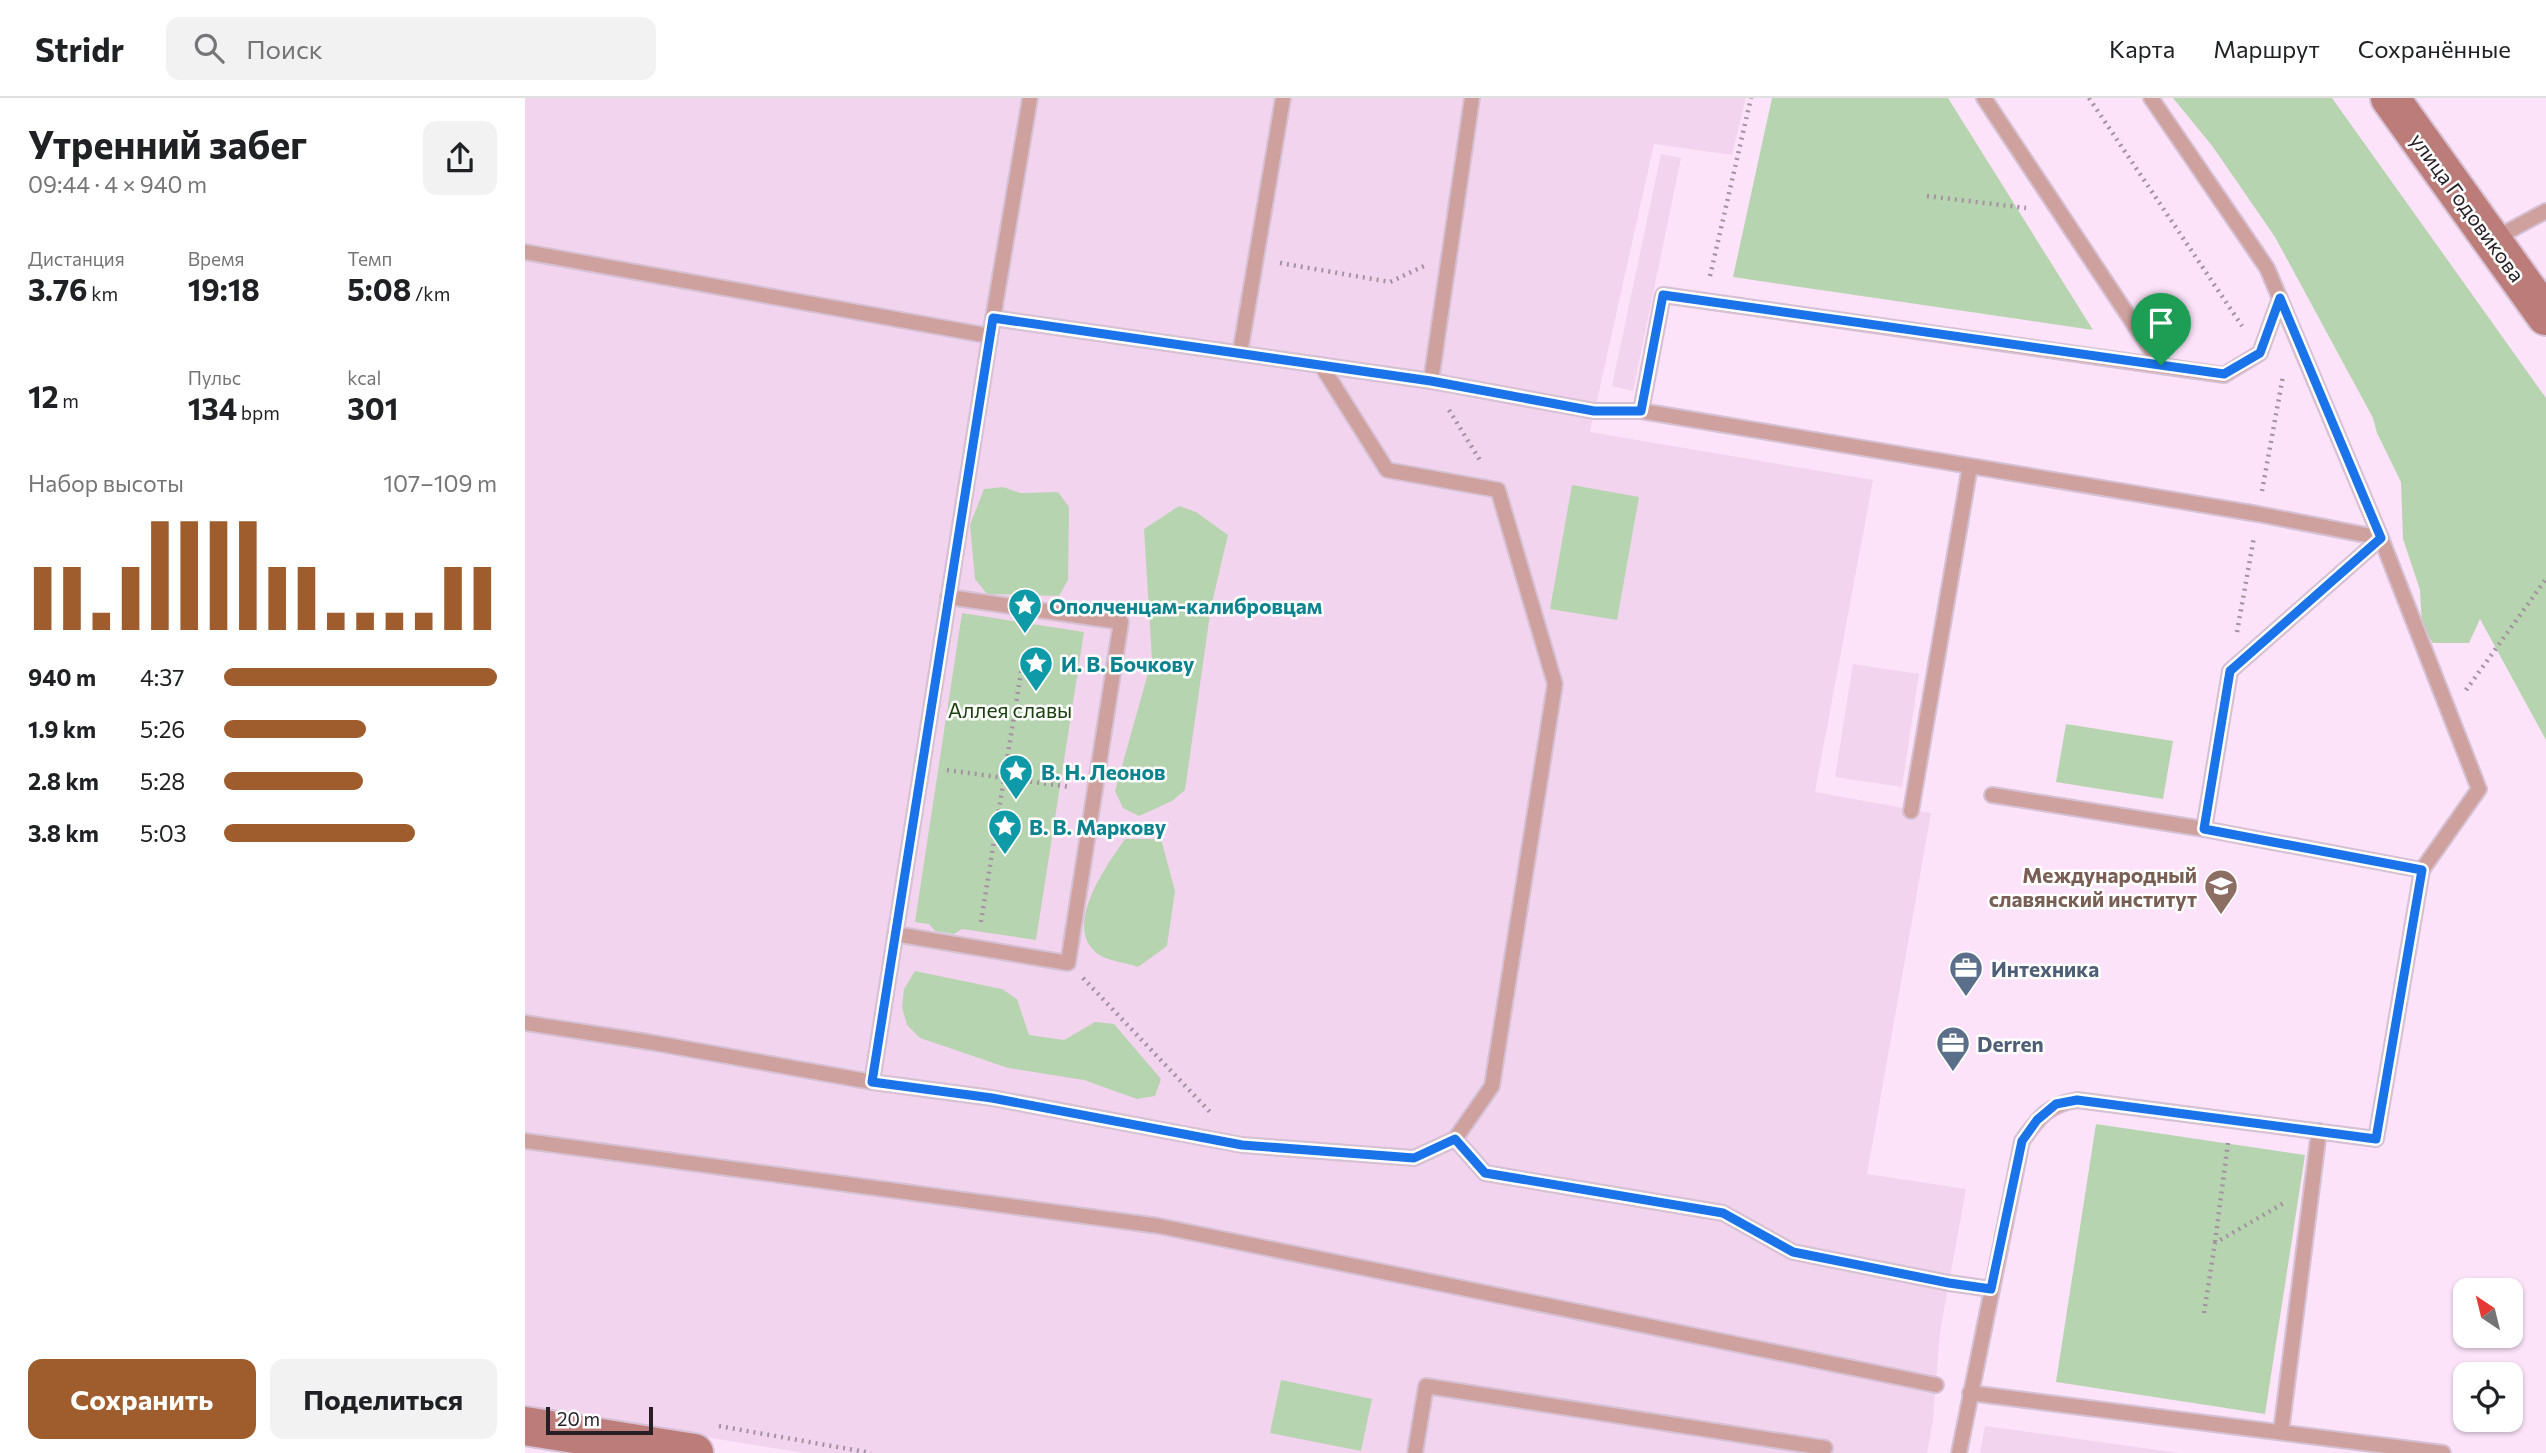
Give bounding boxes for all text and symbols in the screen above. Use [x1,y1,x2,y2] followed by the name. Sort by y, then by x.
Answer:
[166,17,656,80] search box
[35,28,124,69] text: Stridr
[190,29,228,67] icon: search
[246,33,323,64] text: Поиск
[2109,34,2175,63] text: Карта
[2213,34,2320,63] text: Маршрут
[2358,34,2511,63] text: Сохранённые
[28,120,307,167] text: Утренний забег
[423,121,497,195] button: share
[2406,128,2530,286] street label: улица Годовикова
[28,170,207,198] text: 09:44 · 4 × 940 m
[28,247,125,270] text: Дистанция
[188,247,245,270] text: Время
[347,247,392,270] text: Темп
[28,270,88,307] text: 3.76
[188,270,260,307] text: 19:18
[347,270,411,307] text: 5:08
[88,282,118,305] text: km
[411,282,450,305] text: /km
[2131,293,2191,365] pin
[2142,304,2180,342] icon: arrive
[188,366,241,389] text: Пульс
[347,366,381,389] text: kcal
[28,377,59,414] text: 12
[59,389,79,412] text: m
[188,389,237,426] text: 134
[347,389,398,426] text: 301
[237,401,280,424] text: bpm
[28,469,184,497] text: Набор высоты
[383,469,497,497] text: 107–109 m
[1006,586,1044,635] place icon: Ополченцам-калибровцам
[1049,593,1322,618] place label: Ополченцам-калибровцам
[1017,644,1055,693] place icon: И. В. Бочкову
[1061,651,1195,676] place label: И. В. Бочкову
[28,663,96,691] text: 940 m
[140,663,184,691] text: 4:37
[948,697,1072,722] park label: Аллея славы
[28,715,96,743] text: 1.9 km
[140,715,185,743] text: 5:26
[997,752,1035,801] place icon: В. Н. Леонов
[1041,759,1166,784] place label: В. Н. Леонов
[28,767,99,795] text: 2.8 km
[140,767,185,795] text: 5:28
[986,807,1024,856] place icon: В. В. Маркову
[1029,814,1167,839] place label: В. В. Маркову
[28,819,99,847] text: 3.8 km
[140,819,187,847] text: 5:03
[1989,862,2197,911] place label: Международный славянский институт
[2202,867,2240,916] school or university icon: Международный славянский институт
[1947,949,1985,998] office icon: Интехника
[1991,956,2099,981] place label: Интехника
[1934,1024,1972,1073] office icon: Derren
[1977,1031,2044,1056] place label: Derren
[2453,1278,2523,1348] north arrow
[2453,1278,2523,1432] map controls
[28,1359,256,1439] button: Сохранить
[270,1359,497,1439] button: Поделиться
[2453,1362,2523,1432] button: locate
[546,1404,653,1436] scale bar
[557,1407,600,1430] text: 20 m

